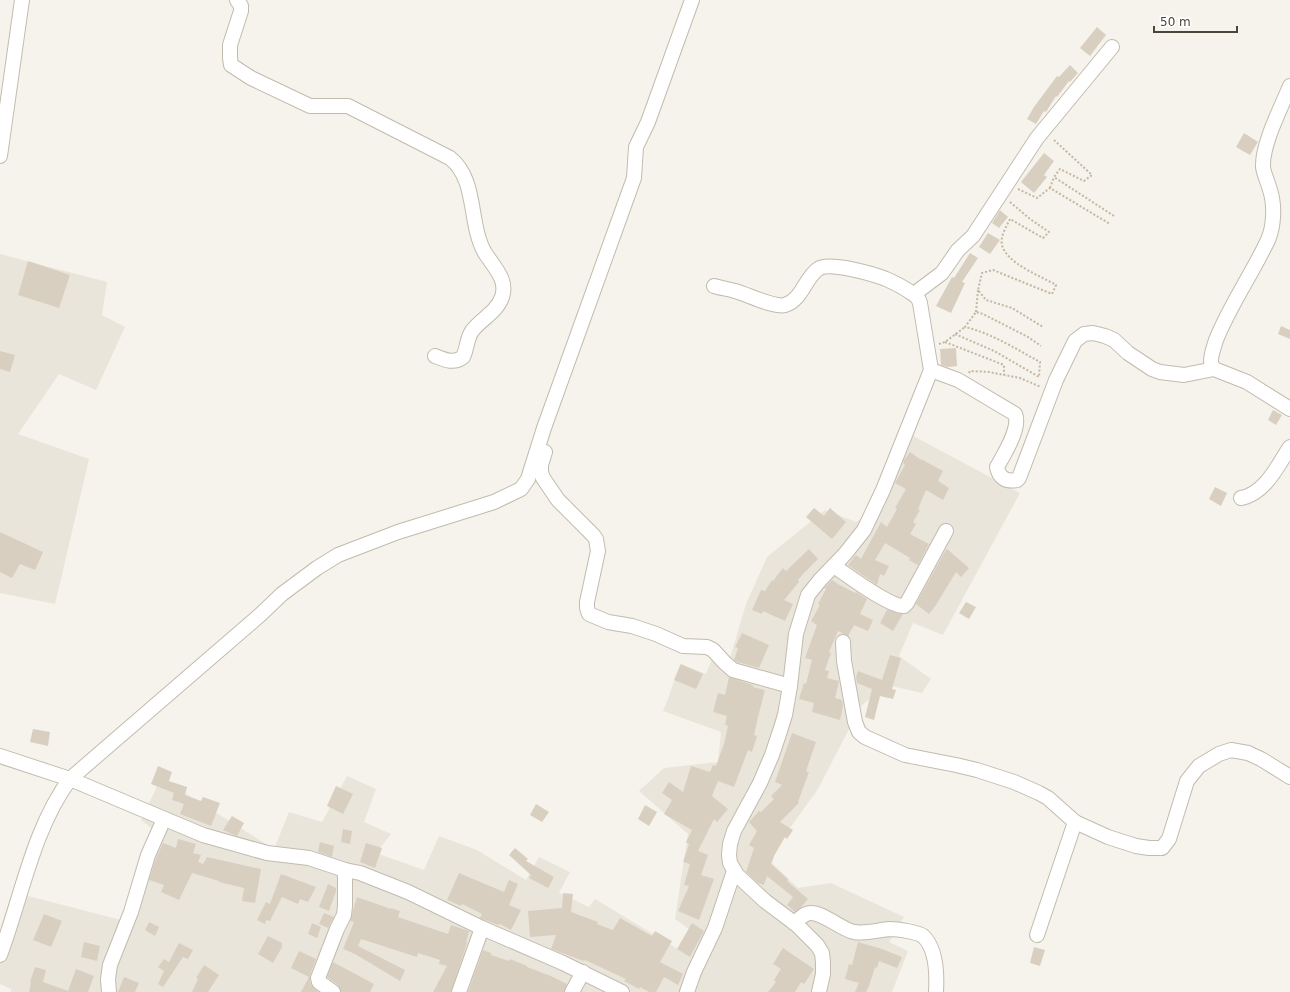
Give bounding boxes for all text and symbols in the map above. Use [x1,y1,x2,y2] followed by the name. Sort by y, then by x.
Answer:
[1154,8,1237,34] scale bar
[1160,15,1191,29] text: 50 m

